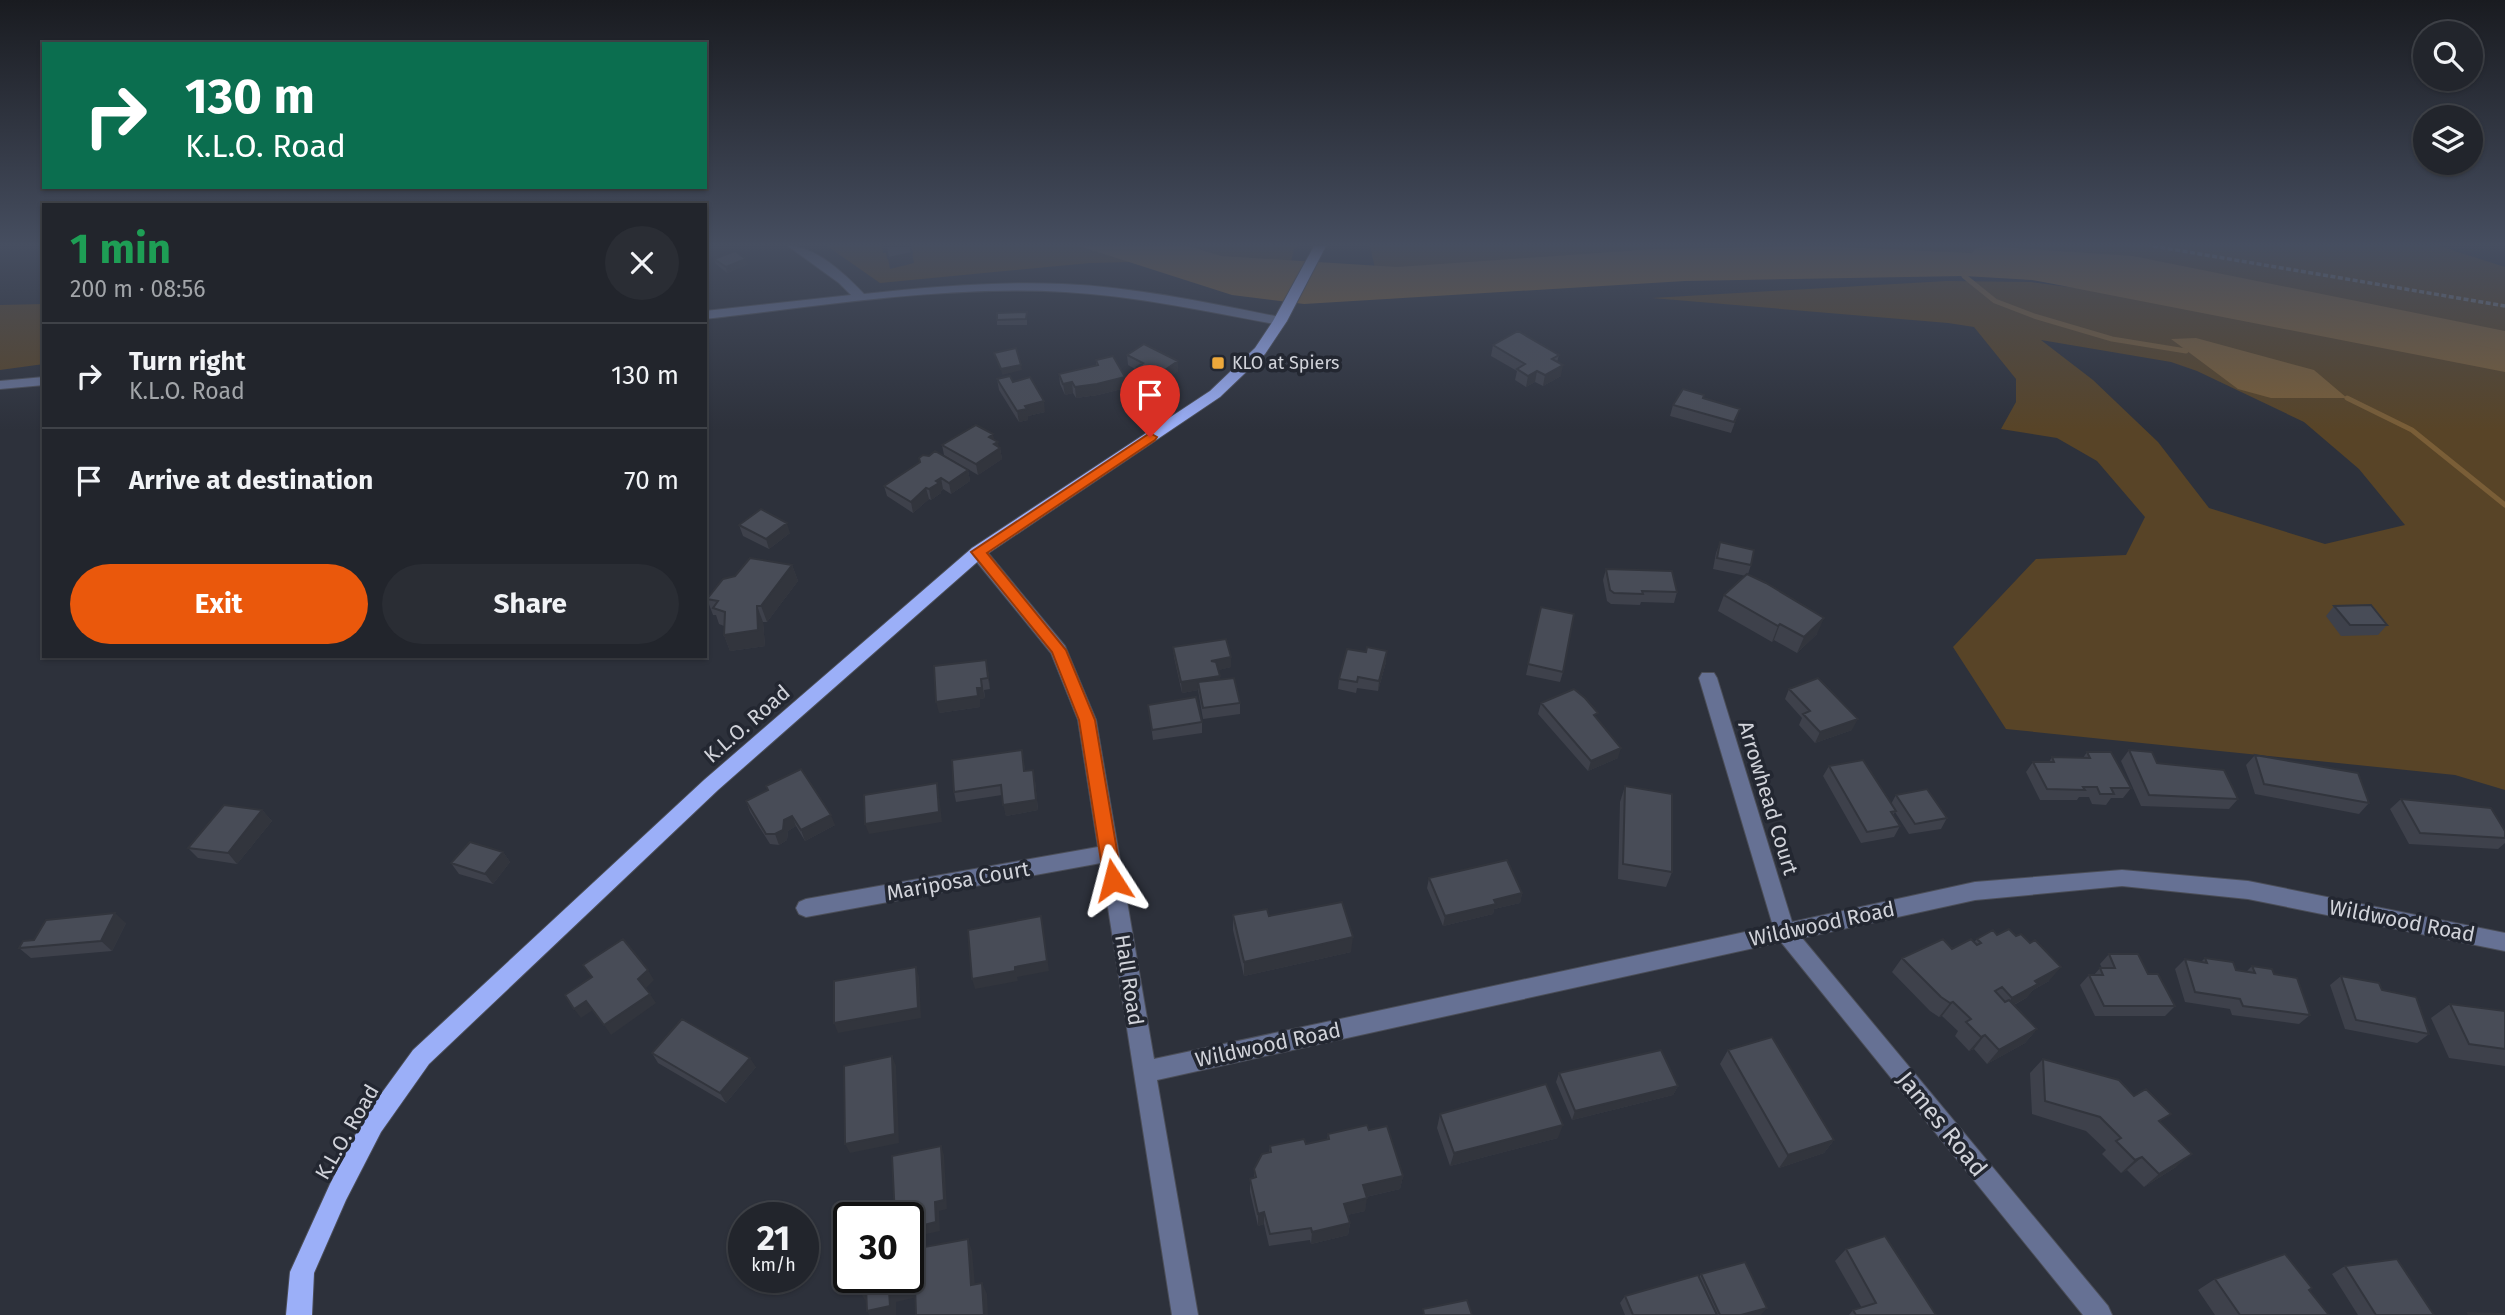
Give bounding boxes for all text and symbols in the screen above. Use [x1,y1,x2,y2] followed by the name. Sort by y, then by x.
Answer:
[2413,21,2483,175] map controls
[2413,21,2483,91] button: search
[185,67,315,126] text: 130 m
[70,70,161,161] icon: right
[2413,105,2483,175] button: layers
[185,127,346,165] text: K.L.O. Road
[70,224,171,274] text: 1 min
[605,226,679,300] button: close
[70,275,205,303] text: 200 m · 08:56
[129,346,246,377] text: Turn right
[1232,352,1340,374] place label: KLO at Spiers
[1210,355,1226,371] marker: KLO at Spiers
[70,357,108,395] icon: right
[611,360,679,391] text: 130 m
[1120,365,1180,437] pin
[1131,376,1169,414] icon: arrive
[129,377,245,405] text: K.L.O. Road
[70,462,108,500] icon: arrive
[129,465,373,496] text: Arrive at destination
[624,465,679,496] text: 70 m
[70,564,368,644] button: Exit
[382,564,679,644] button: Share
[699,680,795,768] street label: K.L.O. Road
[1732,718,1804,878] street label: Arrowhead Court
[1076,843,1150,917] position arrow
[885,856,1032,906] street label: Mariposa Court
[2327,894,2477,948] street label: Wildwood Road
[1747,896,1897,952] street label: Wildwood Road
[1109,933,1149,1027] street label: Hall Road
[1193,1017,1343,1073] street label: Wildwood Road
[1891,1066,1993,1182] street label: James Road
[309,1080,385,1184] street label: K.L.O. Road
[833,1202,924,1293] speed limit sign: 30
[757,1217,790,1259] text: 21
[751,1254,796,1276] text: km/h

